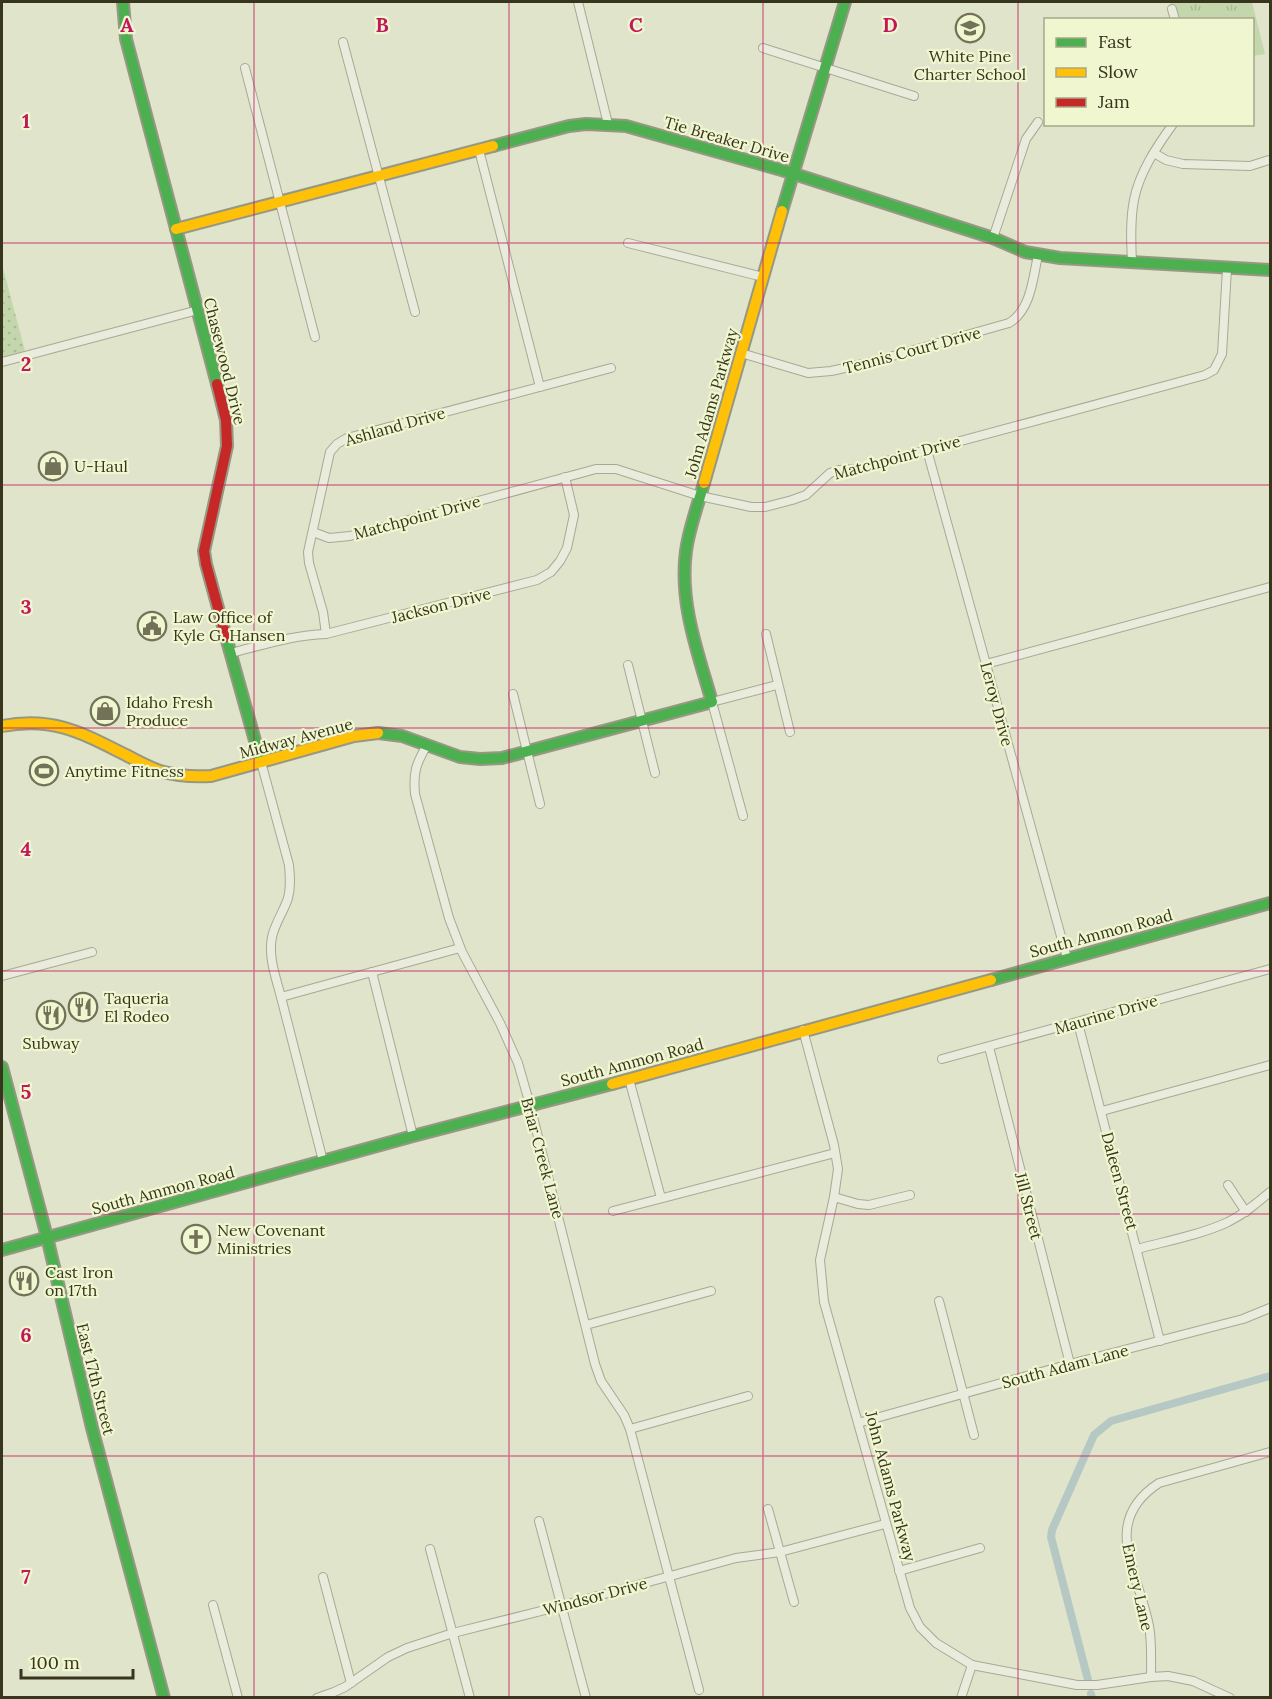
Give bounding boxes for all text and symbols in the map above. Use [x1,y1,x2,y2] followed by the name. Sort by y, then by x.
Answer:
[120,12,134,37] text: A
[375,12,389,37] text: B
[629,12,643,37] text: C
[882,12,898,37] text: D
[954,12,986,44] school or university icon: White Pine Charter School
[1044,18,1254,126] legend
[1098,30,1132,53] text: Fast
[914,46,1026,84] place label: White Pine Charter School
[1098,60,1138,83] text: Slow
[1097,90,1130,113] text: Jam
[22,108,30,133] text: 1
[662,112,792,167] street label: Tie Breaker Drive
[200,295,251,427] street label: Chasewood Drive
[841,322,983,378] street label: Tennis Court Drive
[680,325,742,481] street label: John Adams Parkway
[21,351,31,376] text: 2
[342,402,448,450] street label: Ashland Drive
[831,430,963,484] street label: Matchpoint Drive
[37,450,69,482] shop icon: U-Haul
[74,456,128,476] place label: U-Haul
[351,490,483,544] street label: Matchpoint Drive
[388,583,493,627] street label: Jackson Drive
[20,594,32,619] text: 3
[173,607,286,645] place label: Law Office of Kyle G. Hansen
[136,610,168,642] public building icon: Law Office of Kyle G. Hansen
[976,660,1018,749] street label: Leroy Drive
[126,692,213,730] place label: Idaho Fresh Produce
[89,695,121,727] shop icon: Idaho Fresh Produce
[237,713,355,763] street label: Midway Avenue
[28,755,60,787] sports icon: Anytime Fitness
[64,761,184,781] place label: Anytime Fitness
[21,836,32,861] text: 4
[1027,904,1175,962] street label: South Ammon Road
[104,988,169,1026] place label: Taqueria El Rodeo
[1052,990,1160,1038] street label: Maurine Drive
[67,991,99,1023] restaurant icon: Taqueria El Rodeo
[35,999,67,1031] restaurant icon: Subway
[23,1033,80,1053] place label: Subway
[558,1033,706,1091] street label: South Ammon Road
[21,1079,32,1104] text: 5
[517,1095,569,1221] street label: Briar Creek Lane
[1097,1130,1143,1233] street label: Daleen Street
[89,1161,237,1219] street label: South Ammon Road
[1011,1169,1047,1243] street label: Jill Street
[217,1220,326,1258] place label: New Covenant Ministries
[180,1223,212,1255] church icon: New Covenant Ministries
[45,1262,114,1300] place label: Cast Iron on 17th
[8,1265,40,1297] restaurant icon: Cast Iron on 17th
[72,1321,120,1438] street label: East 17th Street
[20,1322,32,1347] text: 6
[999,1339,1131,1393] street label: South Adam Lane
[861,1408,921,1564] street label: John Adams Parkway
[1118,1541,1158,1633] street label: Emery Lane
[21,1564,31,1589] text: 7
[541,1572,650,1620] street label: Windsor Drive
[21,1642,134,1680] scale bar
[30,1651,80,1674] text: 100 m

